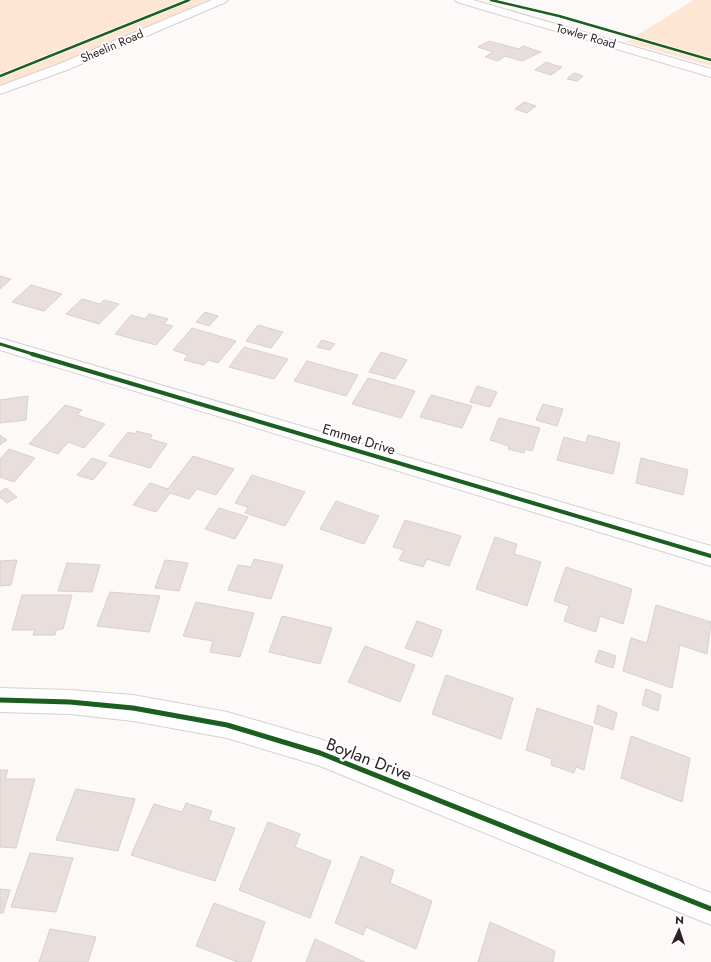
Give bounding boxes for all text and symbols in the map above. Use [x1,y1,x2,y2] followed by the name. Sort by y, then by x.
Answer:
[554,19,618,53] street label: Towler Road
[78,25,146,67] street label: Sheelin Road
[320,418,398,460] street label: Emmet Drive
[323,732,415,786] street label: Boylan Drive
[659,910,699,950] north arrow
[675,912,684,928] text: N

